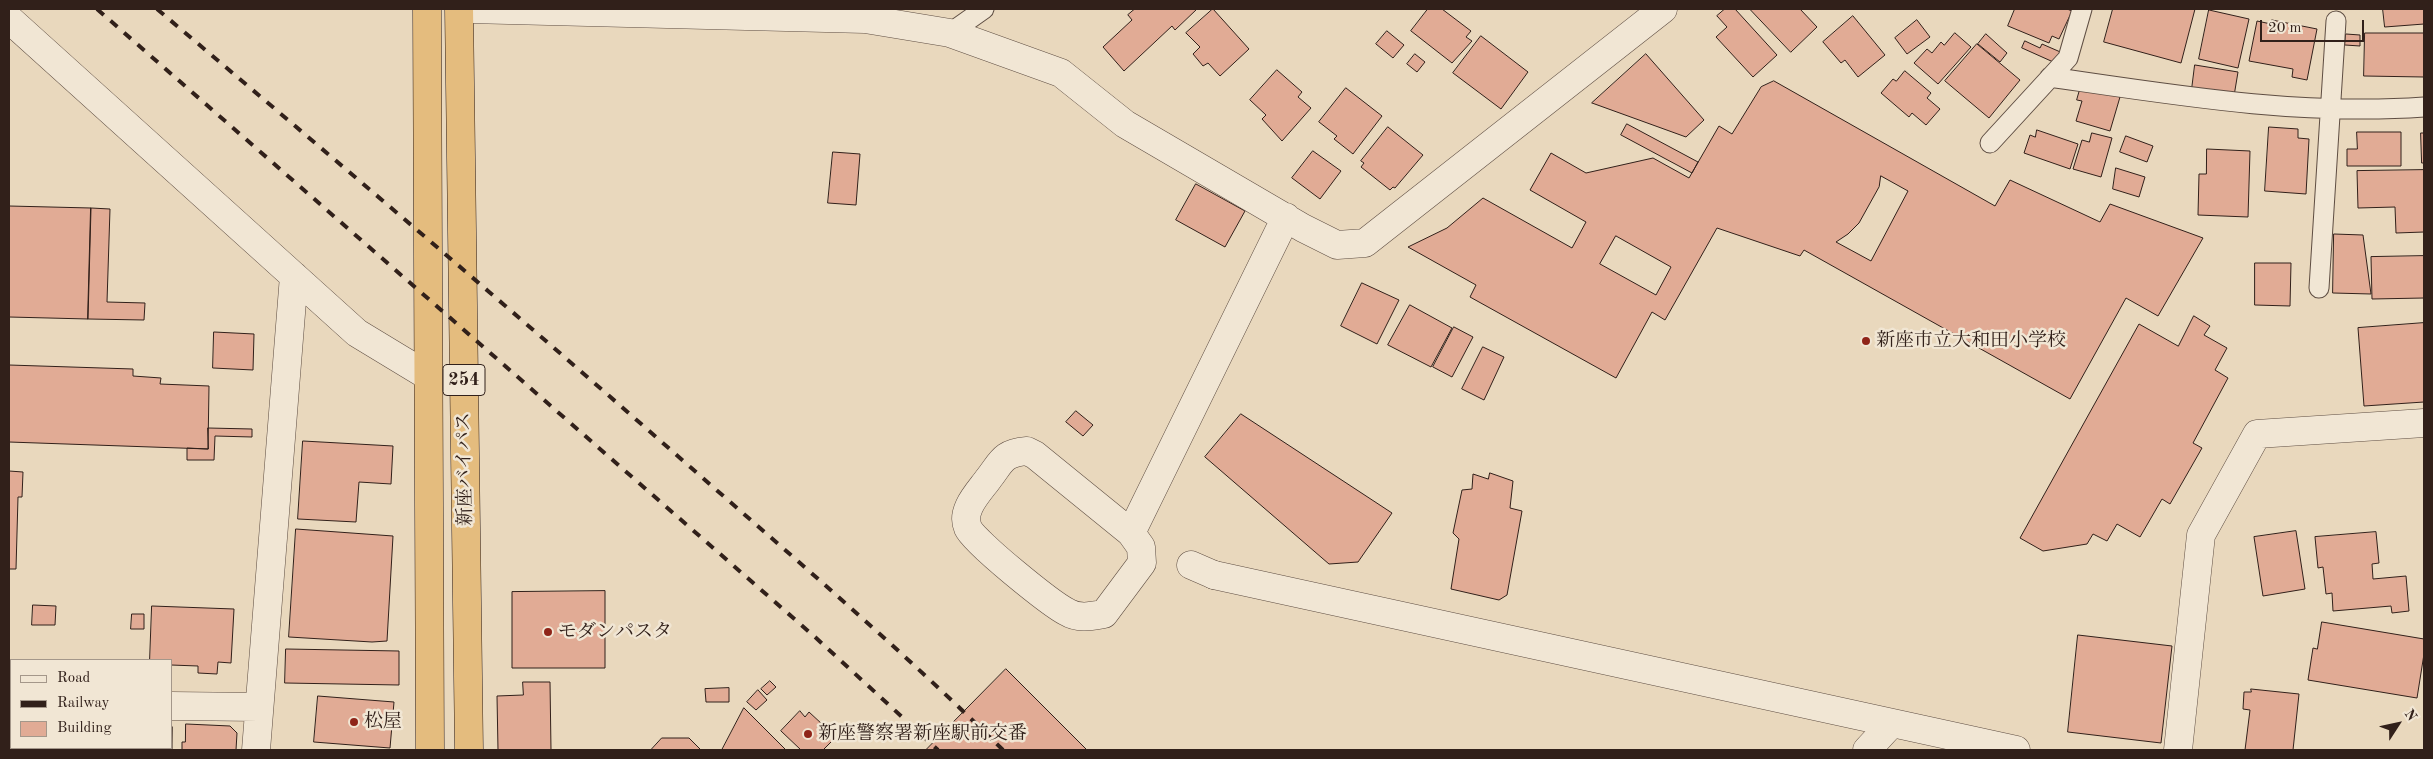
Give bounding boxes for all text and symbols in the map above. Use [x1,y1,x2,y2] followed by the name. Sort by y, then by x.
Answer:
[2263,10,2367,42] scale bar
[2268,21,2302,36] text: 20 m
[1876,330,2066,352] place label: 新座市立大和田小学校
[1860,335,1872,347] marker: 新座市立大和田小学校
[443,364,485,396] road number: 254
[453,412,477,526] street label: 新座バイパス
[558,621,672,643] place label: モダンパスタ
[542,626,554,638] marker: モダンパスタ
[10,659,172,749] legend
[57,671,90,686] text: Road
[57,696,110,711] text: Railway
[2373,699,2423,749] north arrow
[2401,707,2419,724] text: N
[364,711,402,733] place label: 松屋
[348,716,360,728] marker: 松屋
[57,721,112,736] text: Building
[818,723,1027,745] place label: 新座警察署新座駅前交番
[802,728,814,740] marker: 新座警察署新座駅前交番

